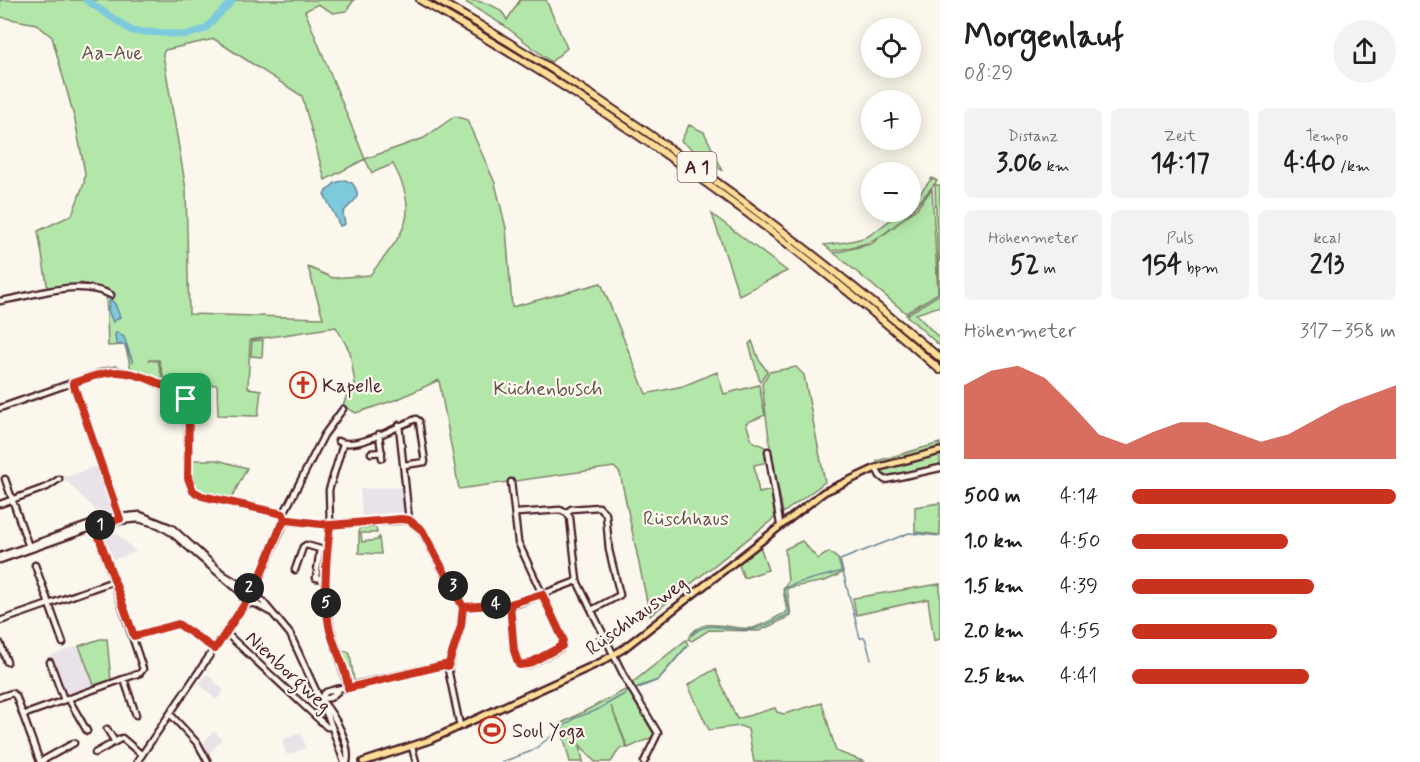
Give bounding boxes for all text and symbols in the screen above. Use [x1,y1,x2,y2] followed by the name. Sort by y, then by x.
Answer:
[964,15,1124,59] text: Morgenlauf
[861,18,921,222] map controls
[861,18,921,78] button: locate
[1333,20,1396,83] button: share
[81,40,143,67] park label: Aa-Aue
[964,60,1013,87] text: 08:29
[861,90,921,150] button: +
[1008,126,1058,147] text: Distanz
[1164,126,1196,147] text: Zeit
[1306,126,1348,147] text: Tempo
[996,147,1042,181] text: 3.06
[1150,147,1210,181] text: 14:17
[1284,147,1336,181] text: 4:40
[678,152,716,182] road number: A 1
[1042,156,1070,177] text: km
[1336,156,1370,177] text: /km
[861,162,921,222] button: −
[988,228,1078,249] text: Höhenmeter
[1167,228,1194,249] text: Puls
[1314,228,1340,249] text: kcal
[1010,249,1039,283] text: 52
[1141,249,1182,283] text: 154
[1310,249,1344,283] text: 213
[1039,258,1056,279] text: m
[1182,258,1219,279] text: bpm
[964,318,1076,345] text: Höhenmeter
[1300,318,1396,345] text: 317–358 m
[288,370,318,400] church icon: Kapelle
[160,373,211,424] pin
[322,373,383,400] place label: Kapelle
[493,376,603,403] park label: Küchenbusch
[169,382,202,415] icon: arrive
[964,483,1021,510] text: 500 m
[1060,483,1098,510] text: 4:14
[643,506,729,533] park label: Rüschhaus
[85,510,115,540] pin: 1
[96,514,104,535] text: 1
[964,528,1023,555] text: 1.0 km
[1060,528,1100,555] text: 4:50
[580,570,693,662] street label: Rüschhausweg
[438,571,468,601] pin: 3
[234,573,264,603] pin: 2
[964,573,1024,600] text: 1.5 km
[1060,573,1098,600] text: 4:39
[449,575,457,596] text: 3
[245,577,253,598] text: 2
[311,588,341,618] pin: 5
[481,589,511,619] pin: 4
[321,592,331,613] text: 5
[491,593,501,614] text: 4
[964,618,1024,645] text: 2.0 km
[1060,618,1100,645] text: 4:55
[238,625,337,721] street label: Nienborgweg
[964,663,1025,690] text: 2.5 km
[1060,663,1097,690] text: 4:41
[477,715,507,745] sports icon: Soul Yoga
[512,718,585,745] place label: Soul Yoga

